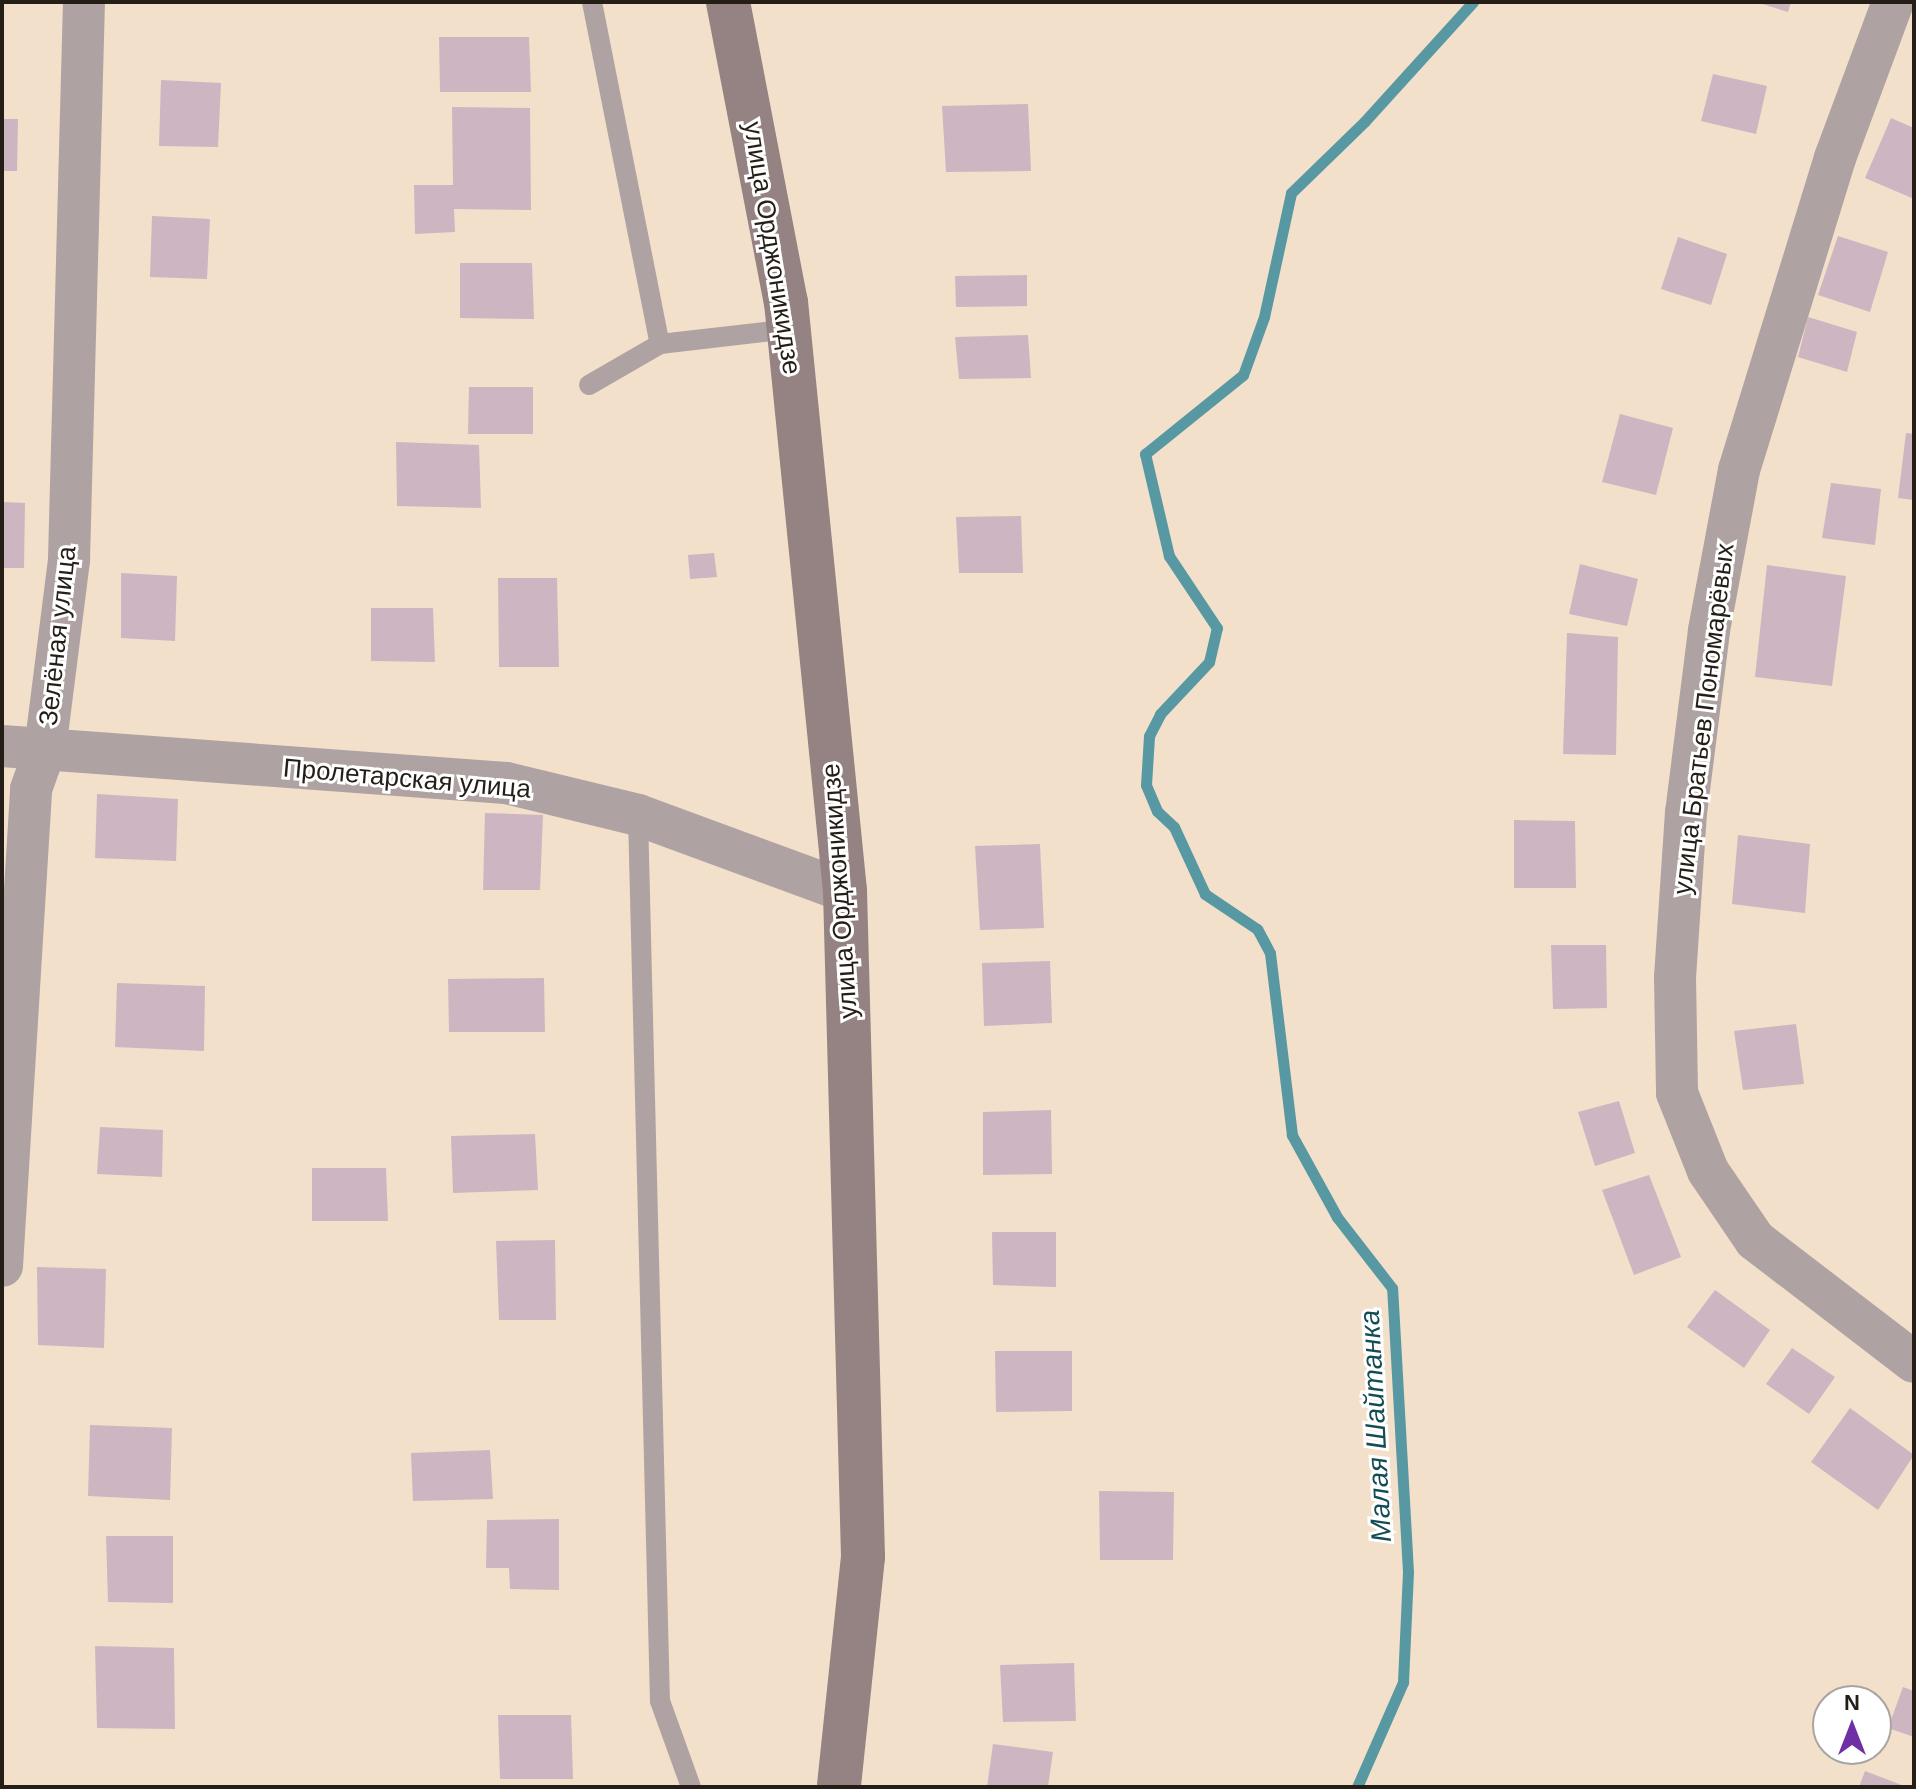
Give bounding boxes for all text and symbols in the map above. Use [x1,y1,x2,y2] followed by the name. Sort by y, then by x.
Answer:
[737,119,807,377] street label: улица Орджоникидзе
[1667,542,1741,896] street label: улица Братьев Пономарёвых
[33,545,83,727] street label: Зелёная улица
[282,753,532,805] street label: Пролетарская улица
[816,762,864,1020] street label: улица Орджоникидзе
[1353,1309,1399,1543] water label: Малая Шайтанка
[1812,1685,1892,1765] north arrow
[1844,1690,1860,1715] text: N

